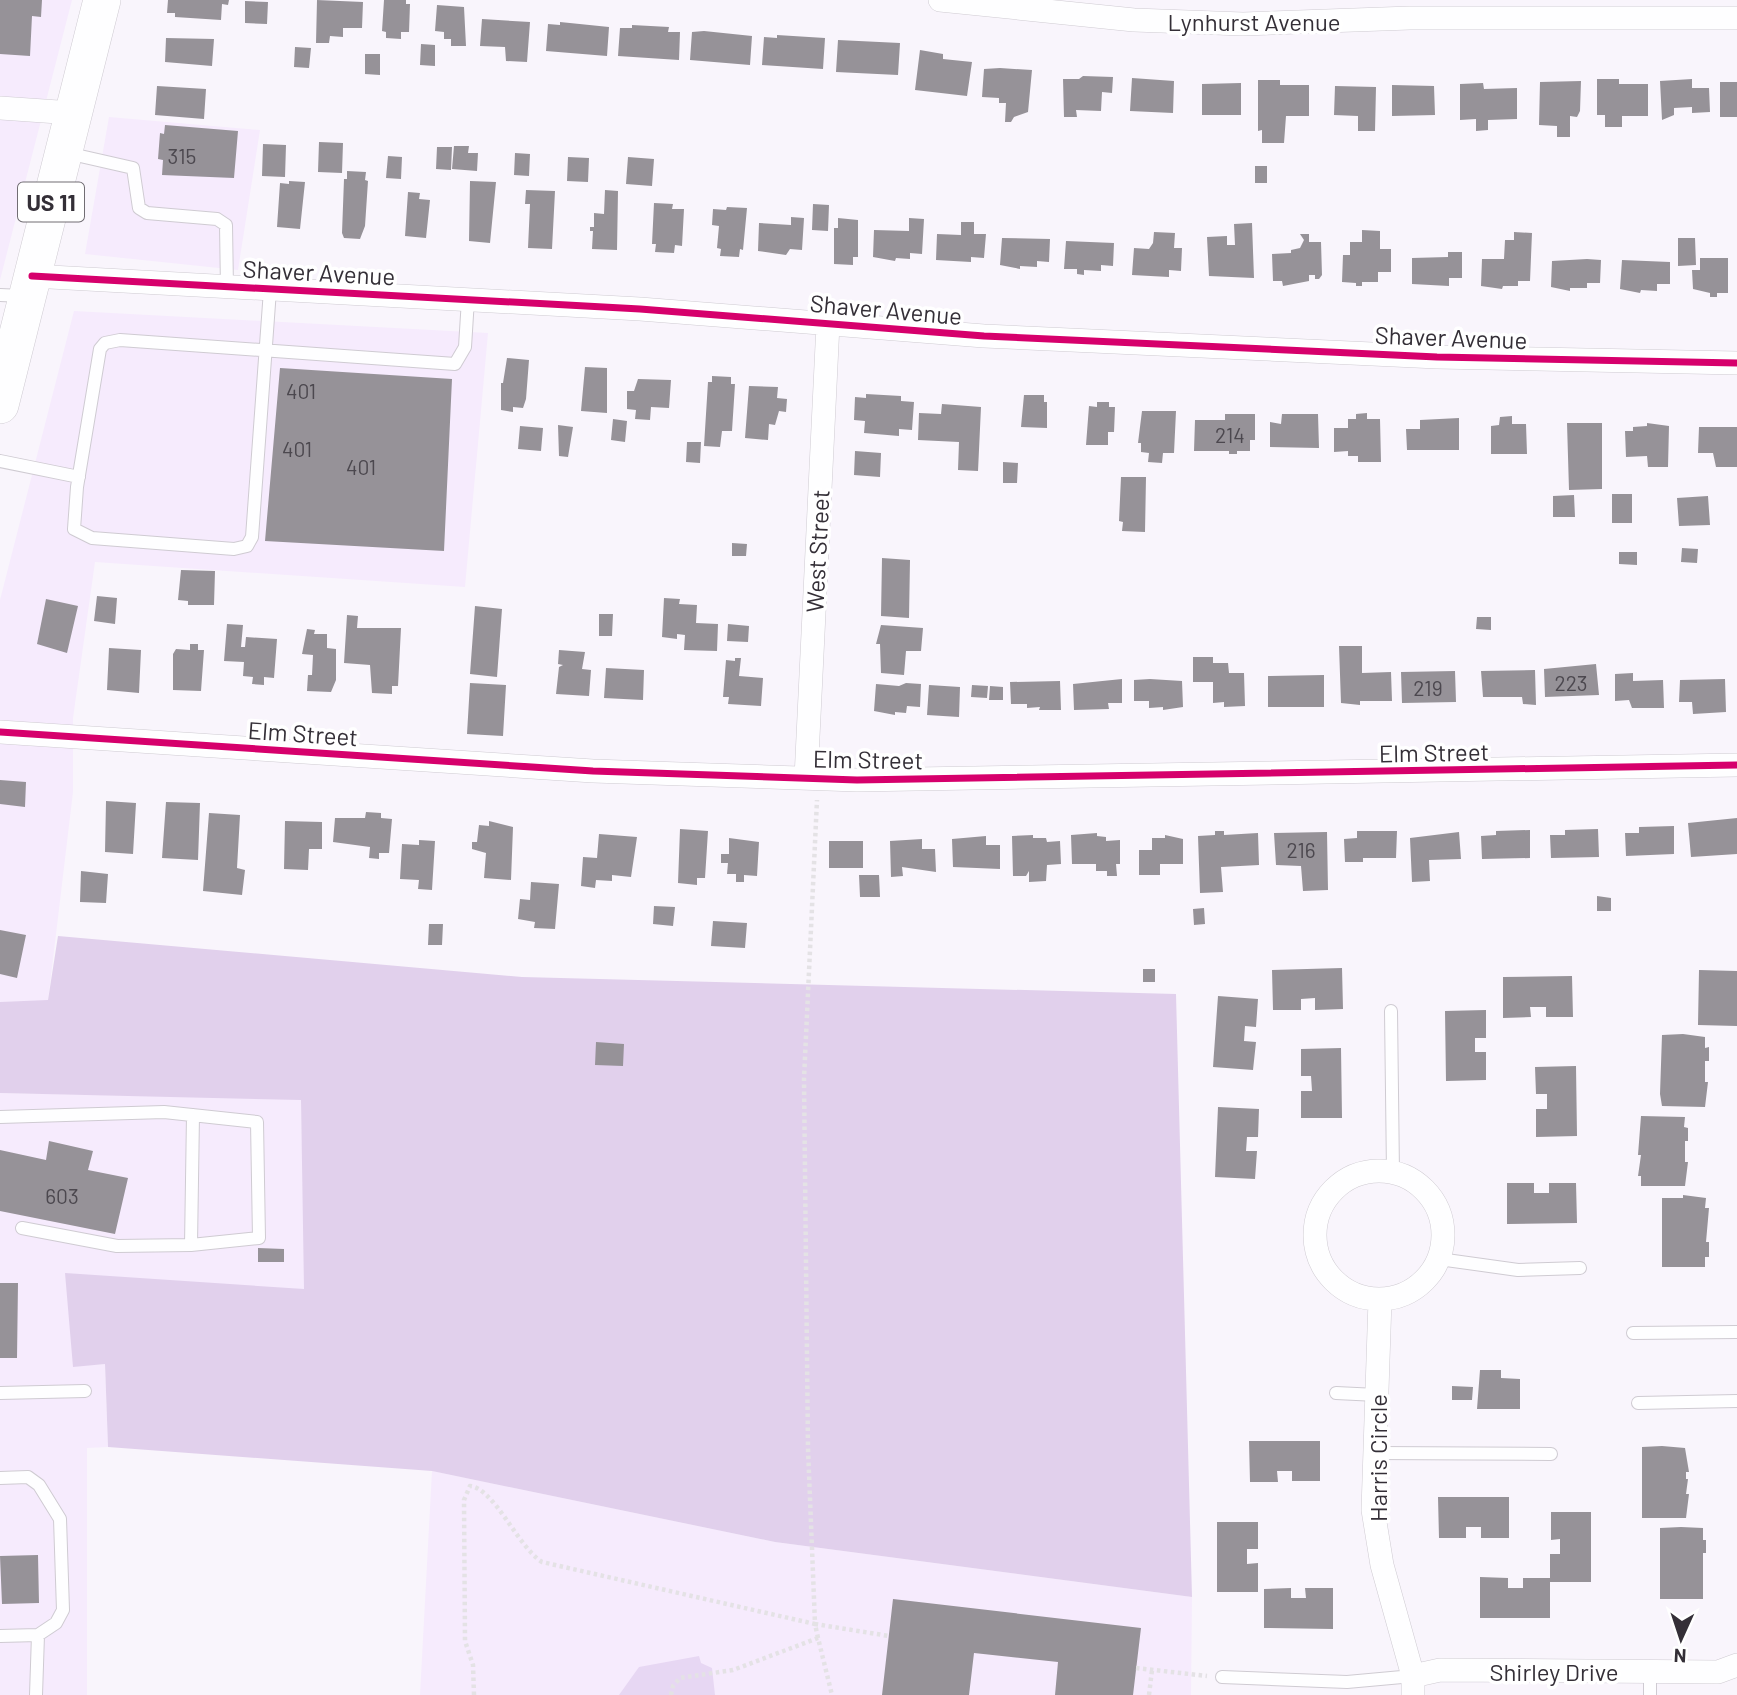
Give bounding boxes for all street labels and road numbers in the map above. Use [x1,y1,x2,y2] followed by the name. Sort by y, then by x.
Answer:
[1167,7,1341,36] street label: Lynhurst Avenue
[18,182,84,222] road number: US 11
[242,254,396,290] street label: Shaver Avenue
[809,288,963,330] street label: Shaver Avenue
[1374,320,1528,354] street label: Shaver Avenue
[799,489,835,613] street label: West Street
[247,715,359,751] street label: Elm Street
[1379,737,1489,767] street label: Elm Street
[813,744,923,774] street label: Elm Street
[1363,1394,1392,1522] street label: Harris Circle
[1489,1657,1619,1686] street label: Shirley Drive

